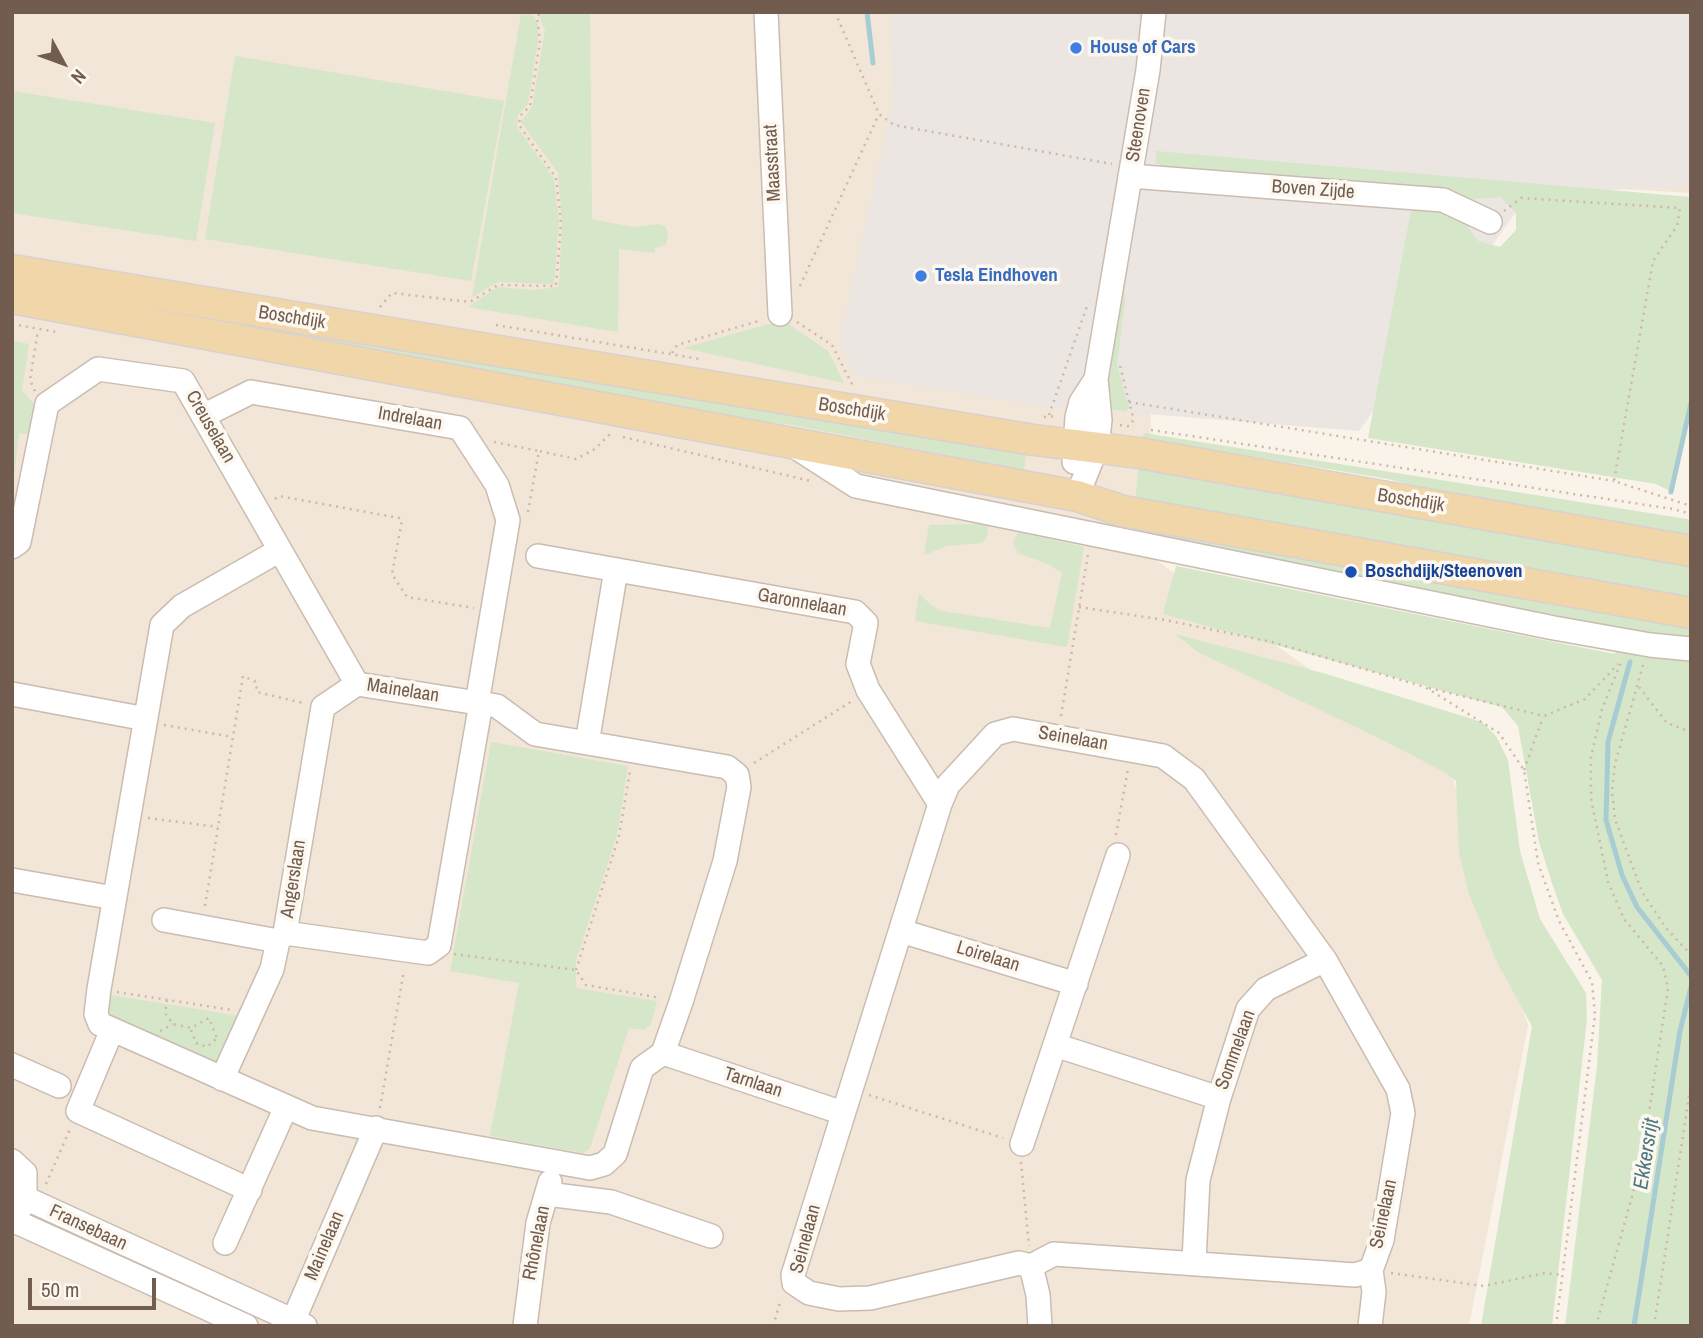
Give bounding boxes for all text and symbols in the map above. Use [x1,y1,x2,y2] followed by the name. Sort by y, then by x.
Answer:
[28,28,98,98] north arrow
[1090,37,1196,59] place label: House of Cars
[1068,40,1084,56] marker: House of Cars
[65,64,92,90] text: N
[1122,86,1156,164] street label: Steenoven
[760,124,786,202] street label: Maasstraat
[1271,176,1355,204] street label: Boven Zijde
[935,265,1058,287] place label: Tesla Eindhoven
[913,268,929,284] marker: Tesla Eindhoven
[257,301,327,335] street label: Boschdijk
[180,387,240,467] street label: Creuselaan
[817,393,887,427] street label: Boschdijk
[376,402,444,436] street label: Indrelaan
[1376,484,1446,518] street label: Boschdijk
[1365,561,1523,583] place label: Boschdijk/Steenoven
[1343,564,1359,580] marker: Boschdijk/Steenoven
[756,584,848,622] street label: Garonnelaan
[365,674,441,708] street label: Mainelaan
[1036,722,1110,756] street label: Seinelaan
[277,838,311,920] street label: Angerslaan
[954,937,1022,977] street label: Loirelaan
[1211,1007,1261,1093] street label: Sommelaan
[721,1063,785,1103] street label: Tarnlaan
[1629,1117,1665,1191] water label: Ekkersrijt
[1366,1177,1402,1251] street label: Seinelaan
[46,1200,130,1256] street label: Fransebaan
[786,1202,826,1276] street label: Seinelaan
[519,1204,555,1282] street label: Rhônelaan
[300,1208,350,1284] street label: Mainelaan
[32,1264,159,1308] scale bar
[41,1275,79,1304] text: 50 m

